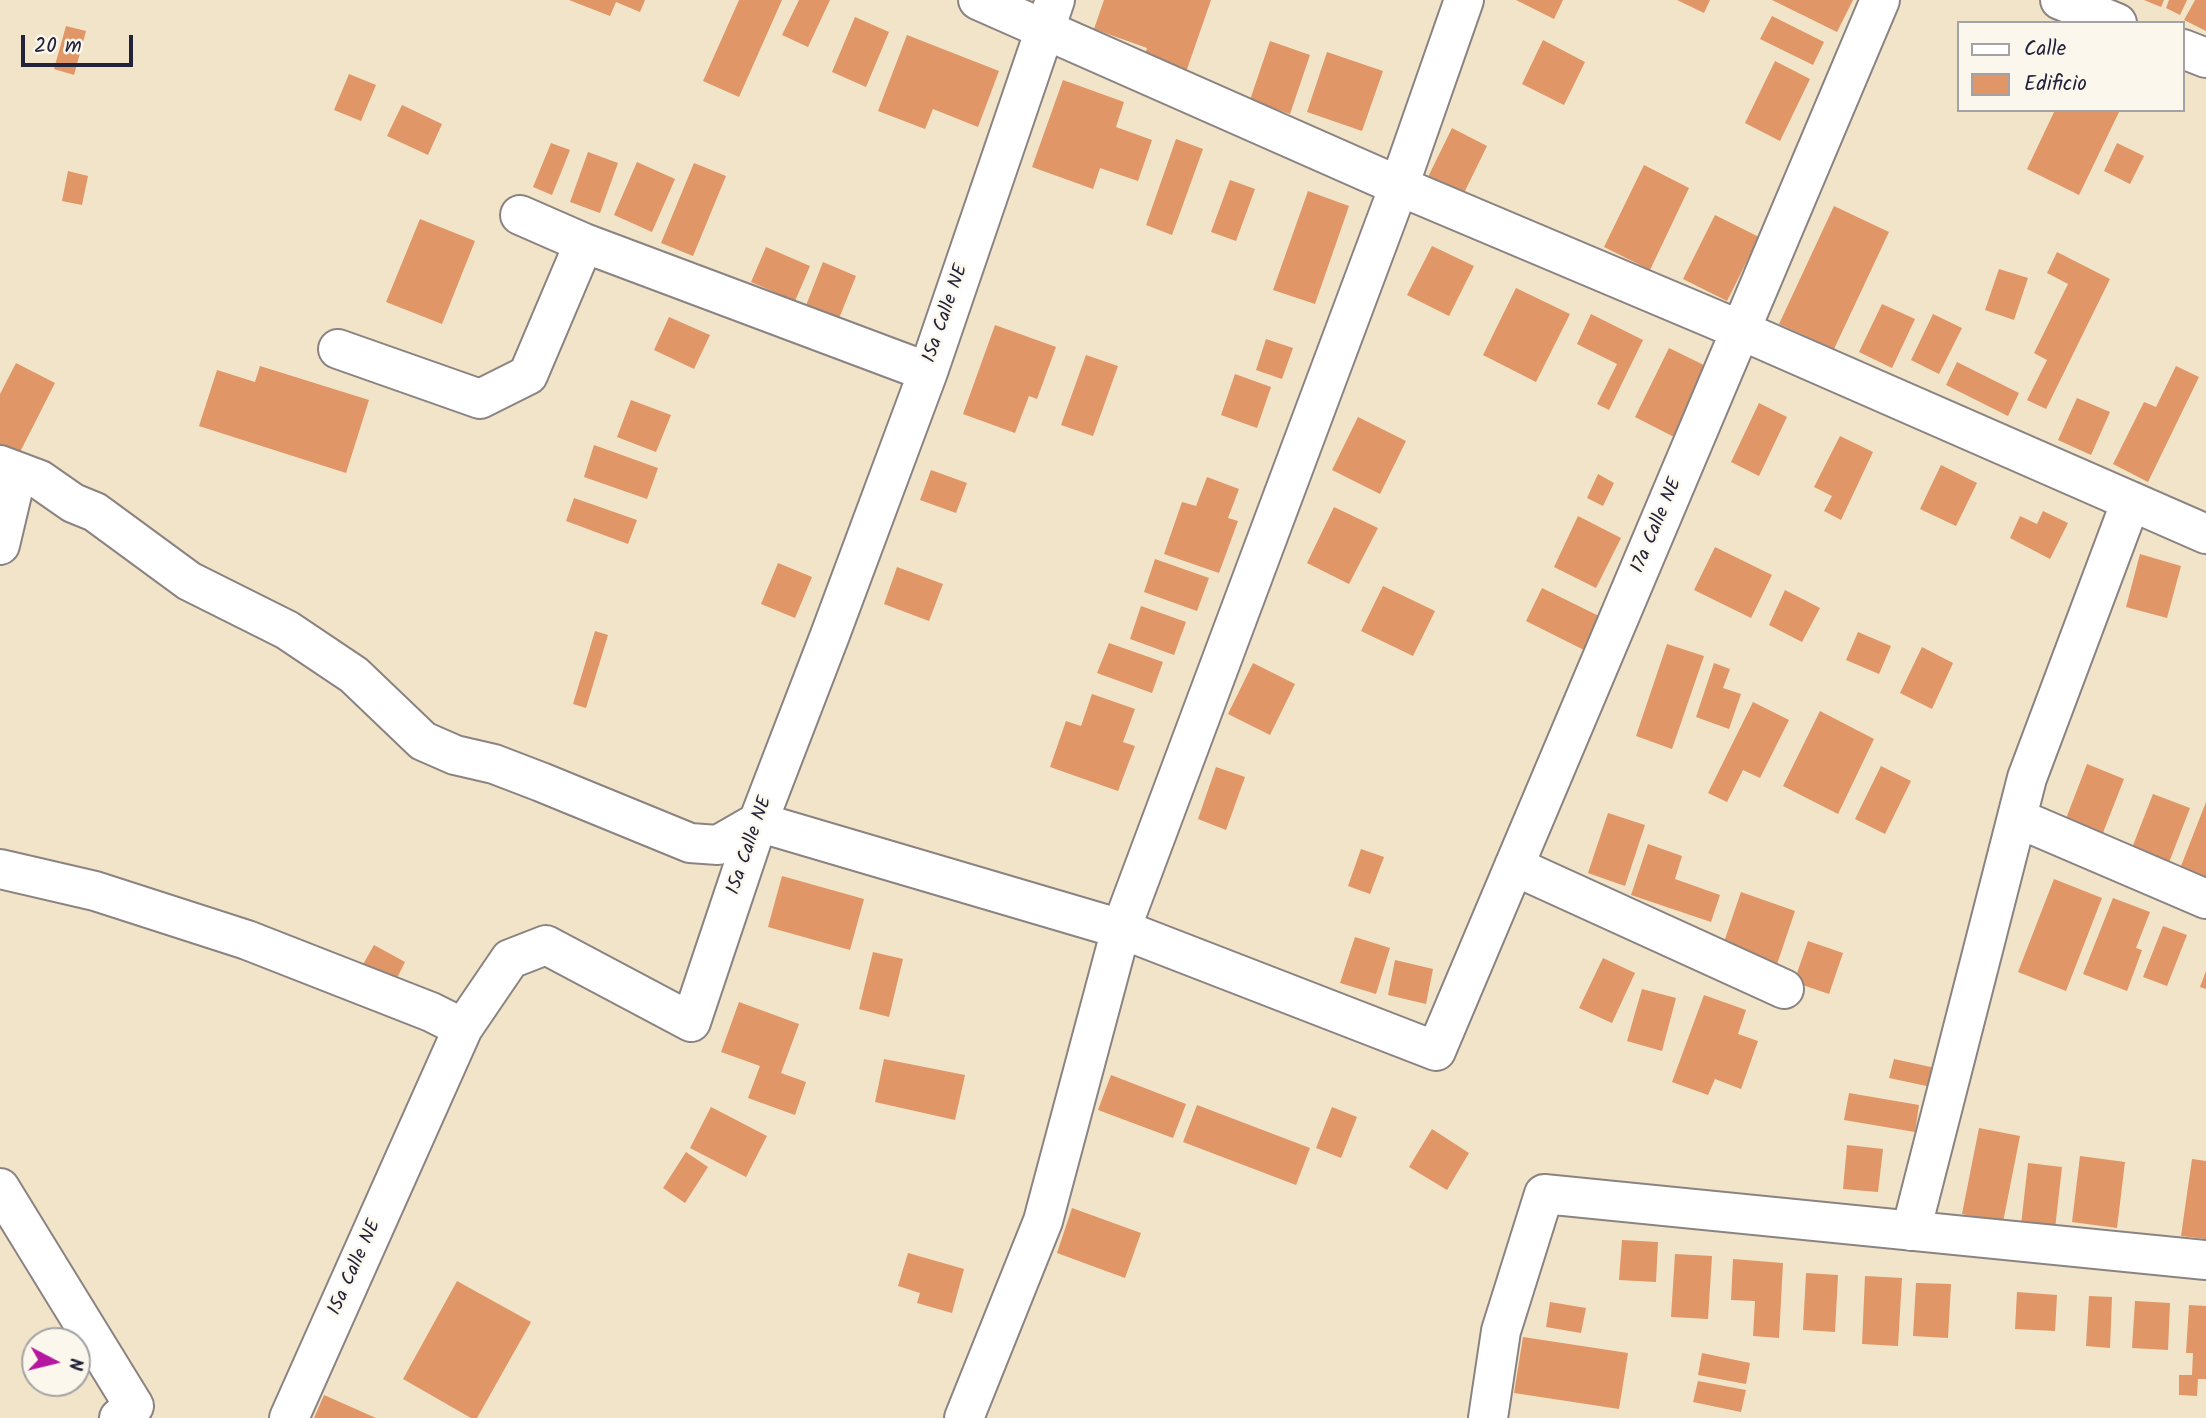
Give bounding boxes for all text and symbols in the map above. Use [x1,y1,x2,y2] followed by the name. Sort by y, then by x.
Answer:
[24,21,136,65] scale bar
[1958,21,2185,112] legend
[34,30,82,63] text: 20 m
[2024,33,2066,66] text: Calle
[2024,68,2087,101] text: Edificio
[920,262,974,366] street label: 15a Calle NE
[1628,475,1688,577] street label: 17a Calle NE
[724,794,778,898] street label: 15a Calle NE
[325,1217,387,1319] street label: 15a Calle NE
[21,1327,91,1397] north arrow
[59,1357,90,1372] text: N

